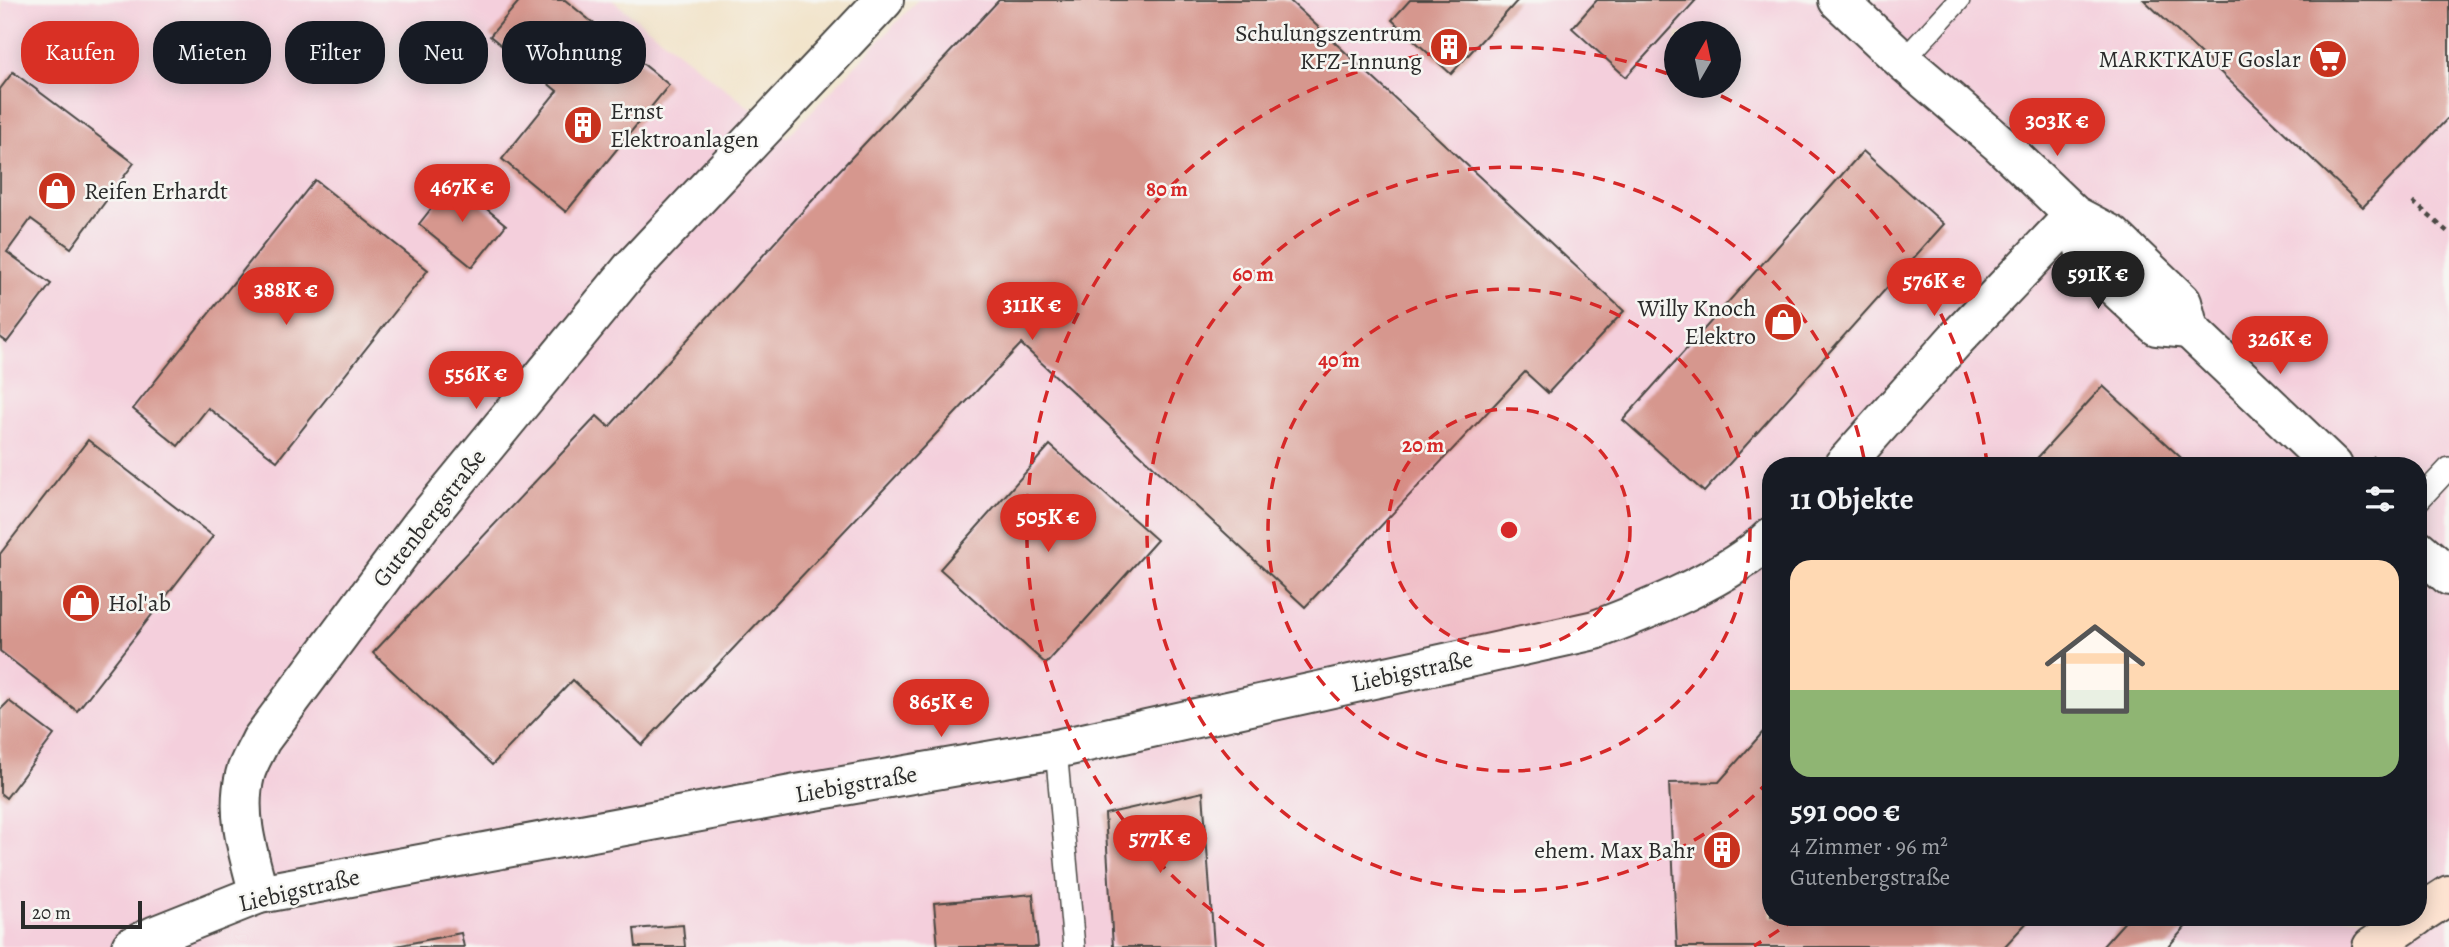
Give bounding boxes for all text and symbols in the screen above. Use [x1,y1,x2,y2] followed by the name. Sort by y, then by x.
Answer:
[1235,17,1422,77] place label: Schulungszentrum KFZ-Innung
[21,21,139,84] chip: Kaufen
[153,21,271,84] chip: Mieten
[285,21,385,84] chip: Filter
[399,21,488,84] chip: Neu
[502,21,646,84] chip: Wohnung
[1664,21,1741,98] north arrow
[1664,21,1741,98] map controls
[1428,26,1470,68] building icon: Schulungszentrum KFZ-Innung
[2307,38,2349,80] supermarket icon: MARKTKAUF Goslar
[2099,43,2301,75] place label: MARKTKAUF Goslar
[610,95,759,155] place label: Ernst Elektroanlagen
[2000,99,2114,158] pin: 303K €
[562,104,604,146] building icon: Ernst Elektroanlagen
[2025,105,2089,136] text: 303K €
[405,164,519,224] pin: 467K €
[36,170,78,212] shop icon: Reifen Erhardt
[430,171,494,202] text: 467K €
[84,175,228,207] place label: Reifen Erhardt
[1146,175,1188,203] text: 80 m
[2041,252,2155,311] pin: 591K €
[1877,258,1991,318] pin: 576K €
[2067,258,2129,289] text: 591K €
[1232,260,1274,288] text: 60 m
[1903,265,1965,296] text: 576K €
[229,268,343,327] pin: 388K €
[254,274,318,305] text: 388K €
[975,282,1089,342] pin: 311K €
[1003,289,1061,320] text: 311K €
[1636,292,1756,352] place label: Willy Knoch Elektro
[1762,301,1804,343] shop icon: Willy Knoch Elektro
[2223,316,2337,376] pin: 326K €
[2248,323,2312,354] text: 326K €
[1318,346,1360,374] text: 40 m
[419,352,533,411] pin: 556K €
[445,358,507,389] text: 556K €
[1402,431,1444,459] text: 20 m
[365,442,493,594] street label: Gutenbergstraße
[1790,479,1914,519] text: 11 Objekte
[2361,480,2399,518] icon: filters
[991,494,1105,554] pin: 505K €
[1016,501,1080,532] text: 505K €
[1497,518,1521,542] centre of rings
[60,582,102,624] shop icon: Hol'ab
[108,587,171,619] place label: Hol'ab
[2032,606,2158,732] icon: home
[1348,643,1476,699] street label: Liebigstraße
[884,680,998,739] pin: 865K €
[909,686,973,717] text: 865K €
[793,758,919,810] street label: Liebigstraße
[1790,791,1900,831] text: 591 000 €
[1103,816,1217,875] pin: 577K €
[1129,822,1191,853] text: 577K €
[1701,829,1743,871] building icon: ehem. Max Bahr
[1790,831,1948,862] text: 4 Zimmer · 96 m²
[1534,834,1695,866] place label: ehem. Max Bahr
[235,861,363,919] street label: Liebigstraße
[1790,862,1950,893] text: Gutenbergstraße
[21,898,142,930] scale bar
[32,900,71,926] text: 20 m

